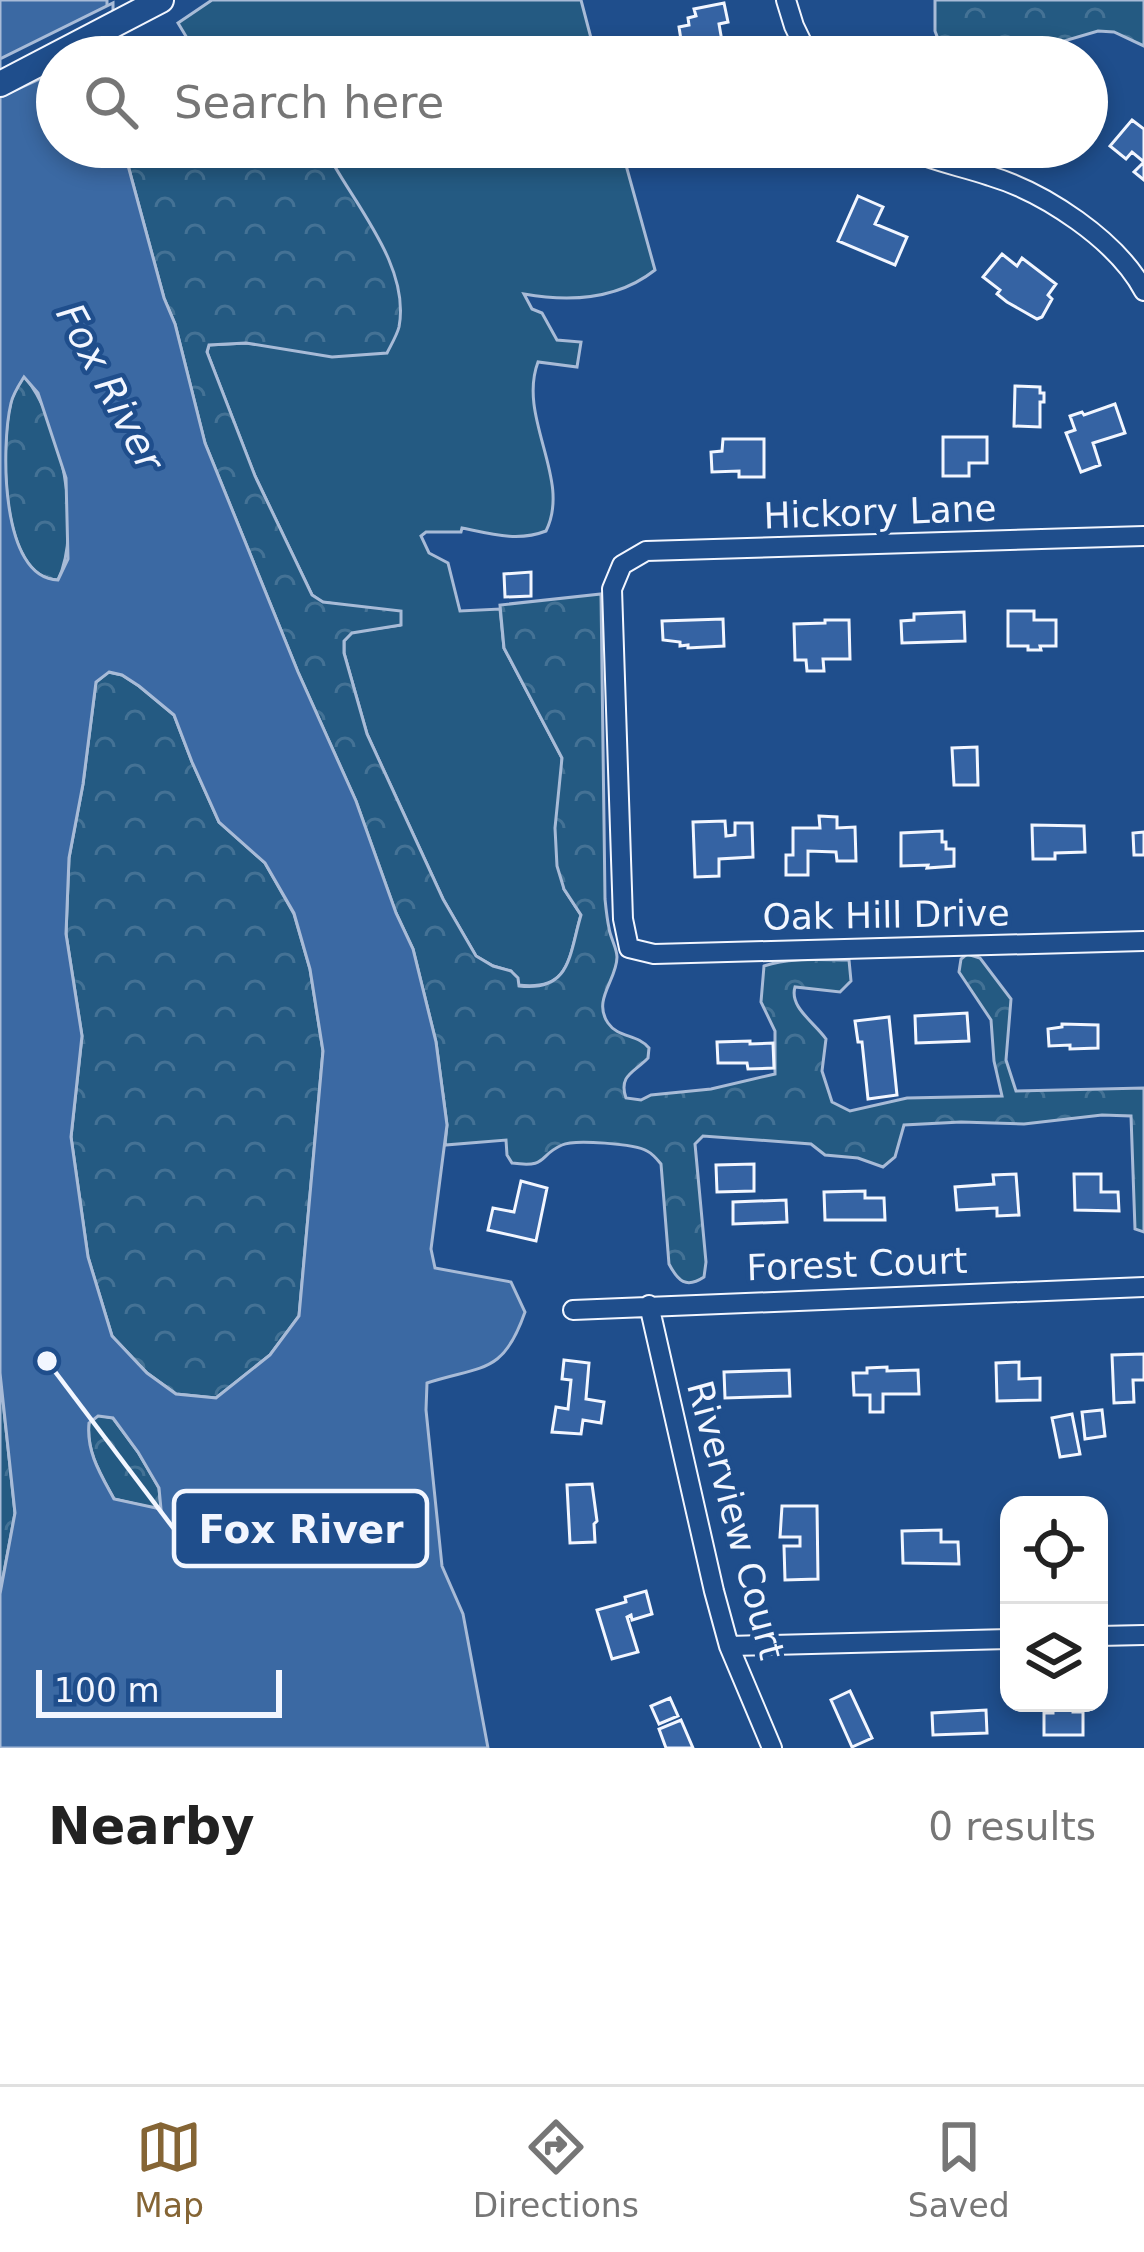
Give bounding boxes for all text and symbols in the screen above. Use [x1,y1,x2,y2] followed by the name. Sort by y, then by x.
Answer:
[36,36,1108,168] search box
[78,69,144,135] icon: search
[174,76,444,129] text: Search here
[47,296,174,481] water label: Fox River
[763,487,997,537] street label: Hickory Lane
[762,892,1010,938] street label: Oak Hill Drive
[746,1240,968,1288] street label: Forest Court
[679,1376,793,1664] street label: Riverview Court
[174,1491,427,1566] callout: Fox River
[1000,1496,1108,1712] map controls
[1000,1496,1108,1604] button: locate
[198,1507,404,1552] text: Fox River
[1000,1604,1108,1712] button: layers
[36,1664,282,1717] scale bar
[54,1671,160,1710] text: 100 m
[48,1797,255,1856] text: Nearby
[928,1804,1096,1849] text: 0 results
[134,2114,204,2225] tab: Map
[473,2114,639,2225] tab: Directions
[908,2114,1010,2225] tab: Saved

